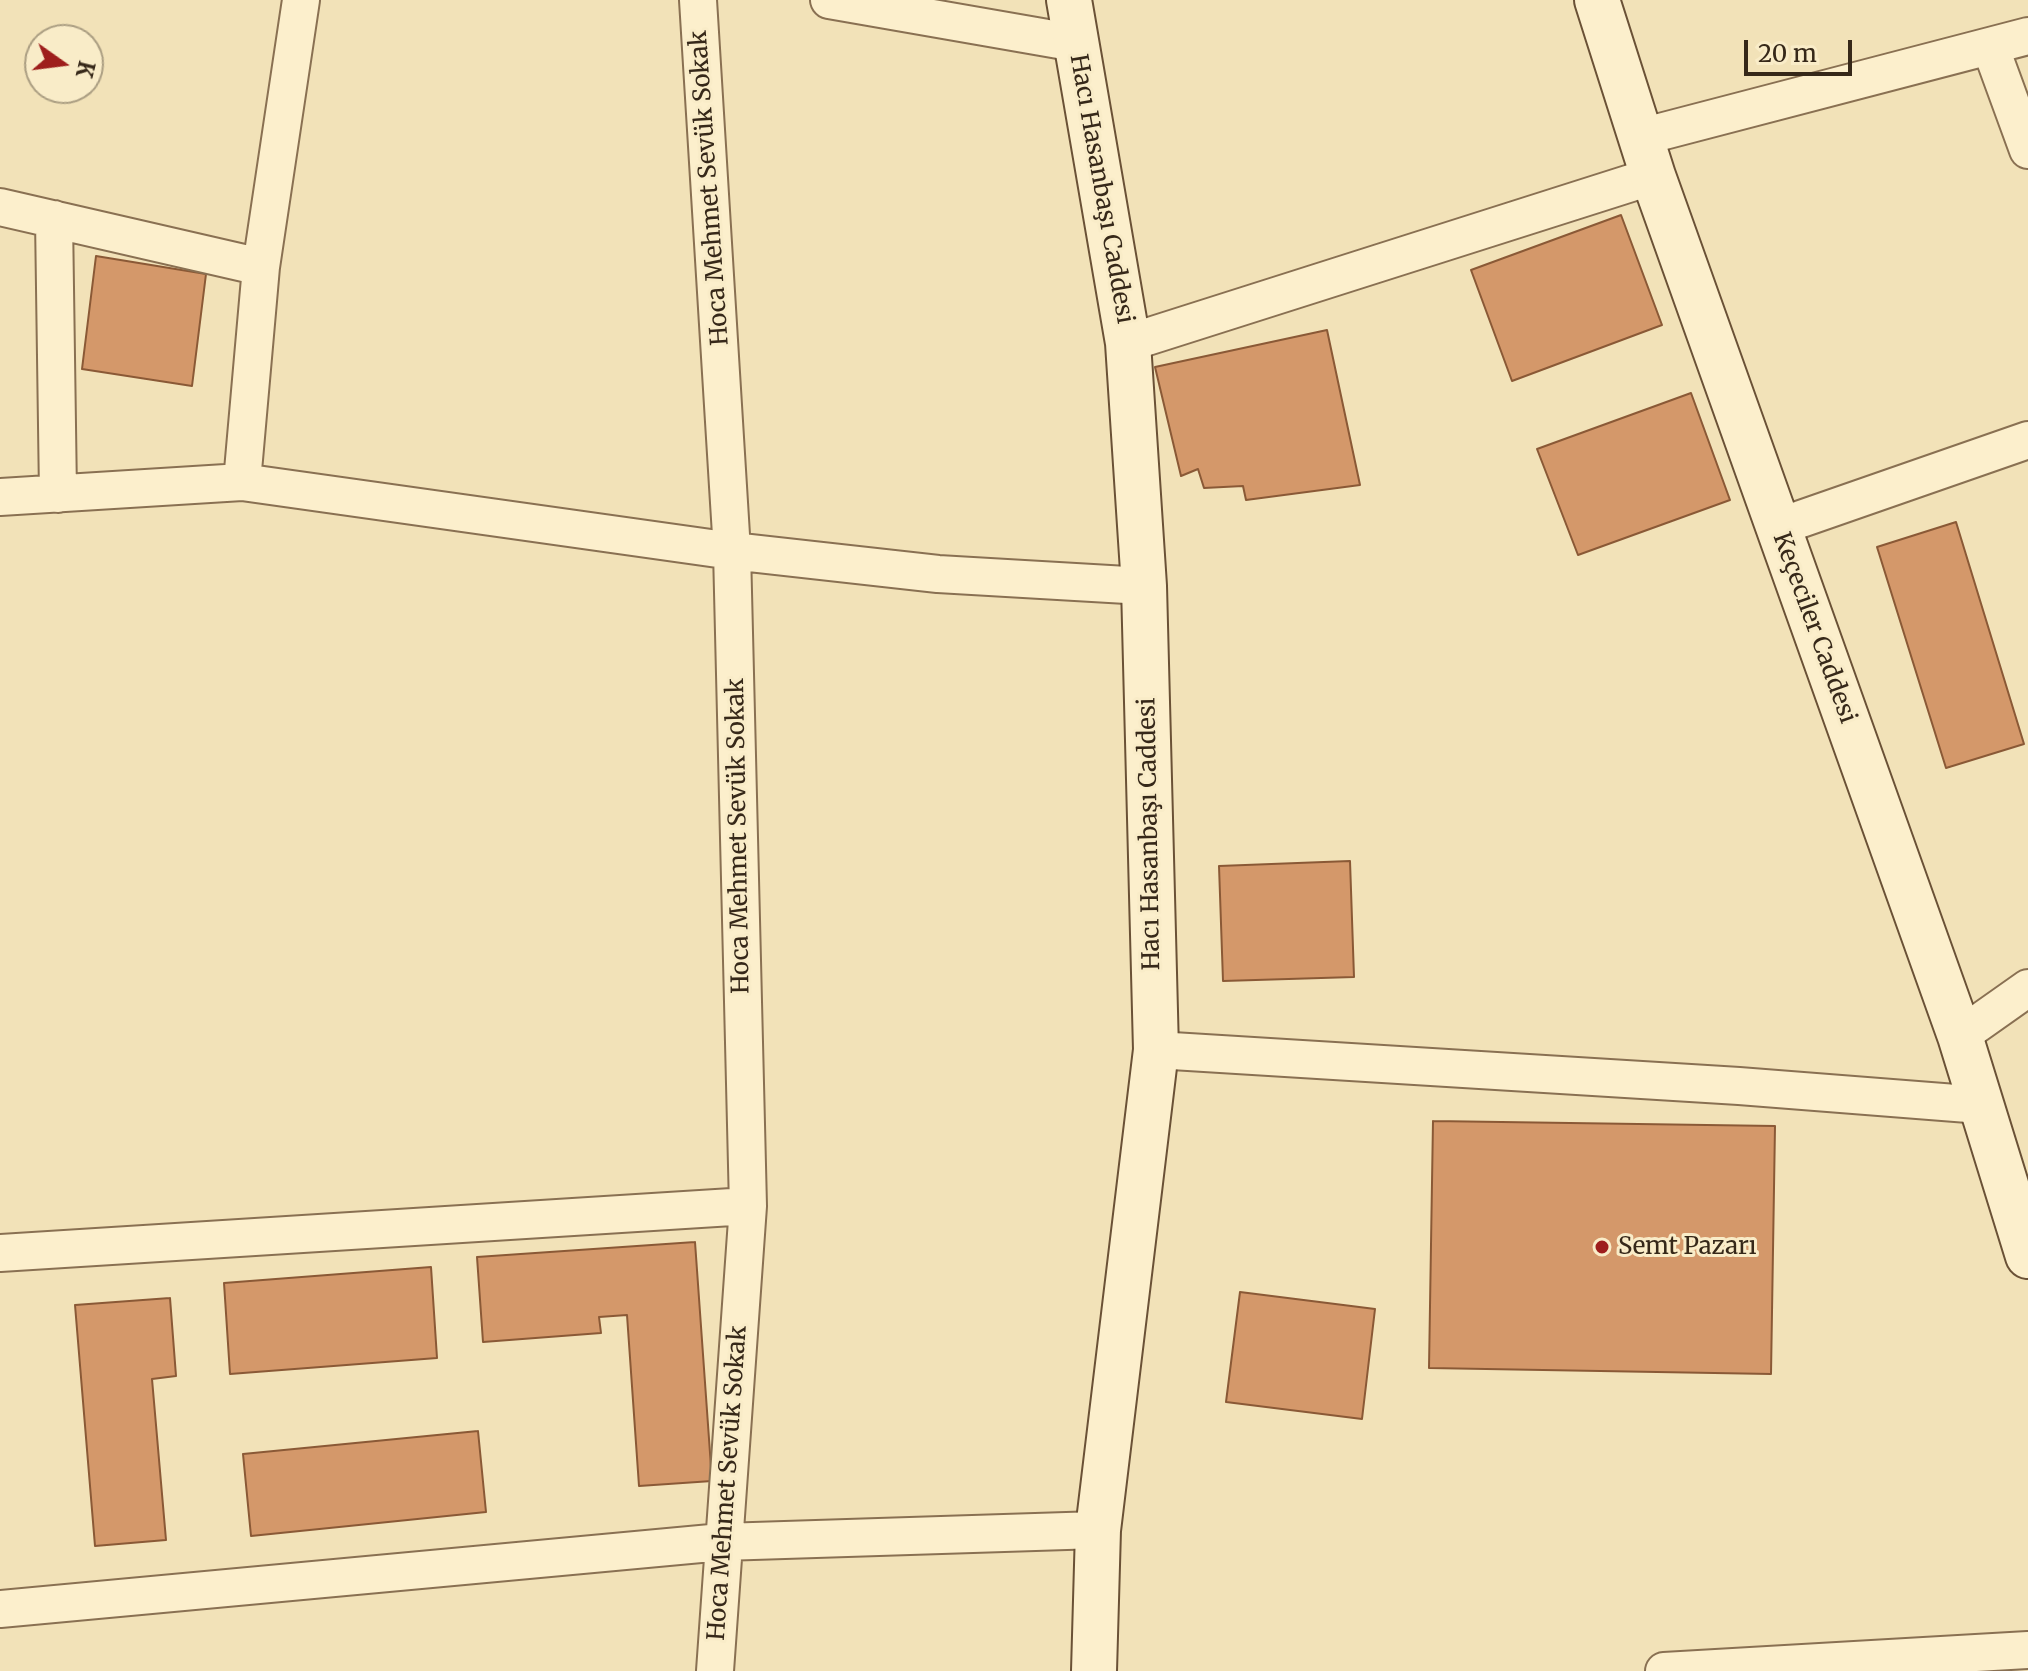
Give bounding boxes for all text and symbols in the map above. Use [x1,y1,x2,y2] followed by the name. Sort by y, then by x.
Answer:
[24,24,104,104] north arrow
[1748,24,1856,74] scale bar
[685,29,735,347] street label: Hoca Mehmet Sevük Sokak
[1758,38,1817,69] text: 20 m
[1063,52,1139,326] street label: Hacı Hasanbaşı Caddesi
[70,58,101,81] text: K
[1766,529,1862,727] street label: Keçeciler Caddesi
[722,678,756,994] street label: Hoca Mehmet Sevük Sokak
[1133,697,1167,971] street label: Hacı Hasanbaşı Caddesi
[1618,1233,1757,1261] place label: Semt Pazarı
[1593,1238,1611,1256] marker: Semt Pazarı
[703,1324,753,1642] street label: Hoca Mehmet Sevük Sokak

